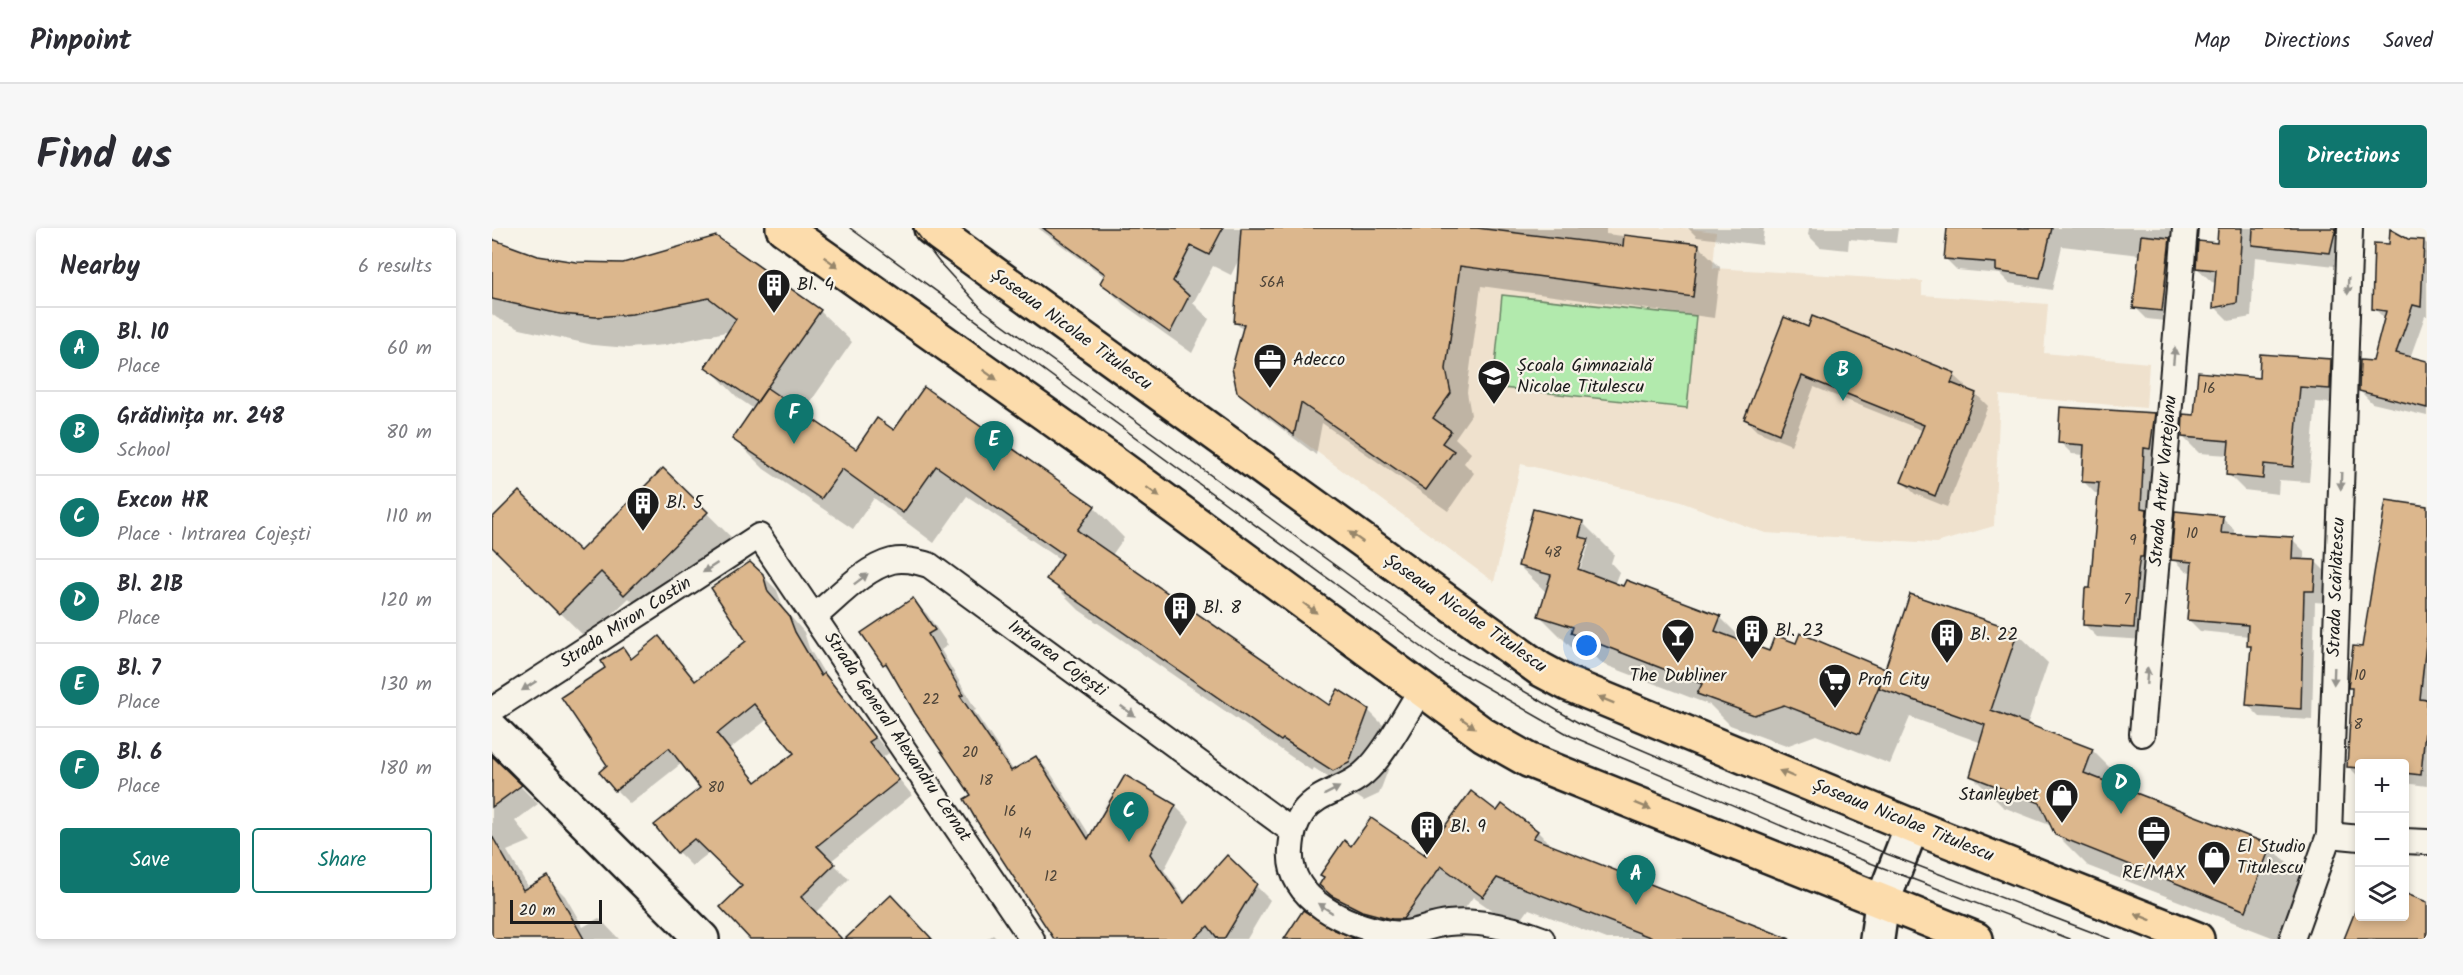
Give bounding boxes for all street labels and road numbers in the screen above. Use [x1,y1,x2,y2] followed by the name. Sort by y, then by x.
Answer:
[984,261,1158,399] street label: Șoseaua Nicolae Titulescu
[2142,394,2186,568] street label: Strada Artur Vartejanu
[2320,516,2354,657] street label: Strada Scărlătescu
[1377,547,1553,682] street label: Șoseaua Nicolae Titulescu
[554,569,698,677] street label: Strada Miron Costin
[1001,613,1113,705] street label: Intrarea Cojești
[816,626,979,849] street label: Strada General Alexandru Cernat
[1808,771,1998,871] street label: Șoseaua Nicolae Titulescu

